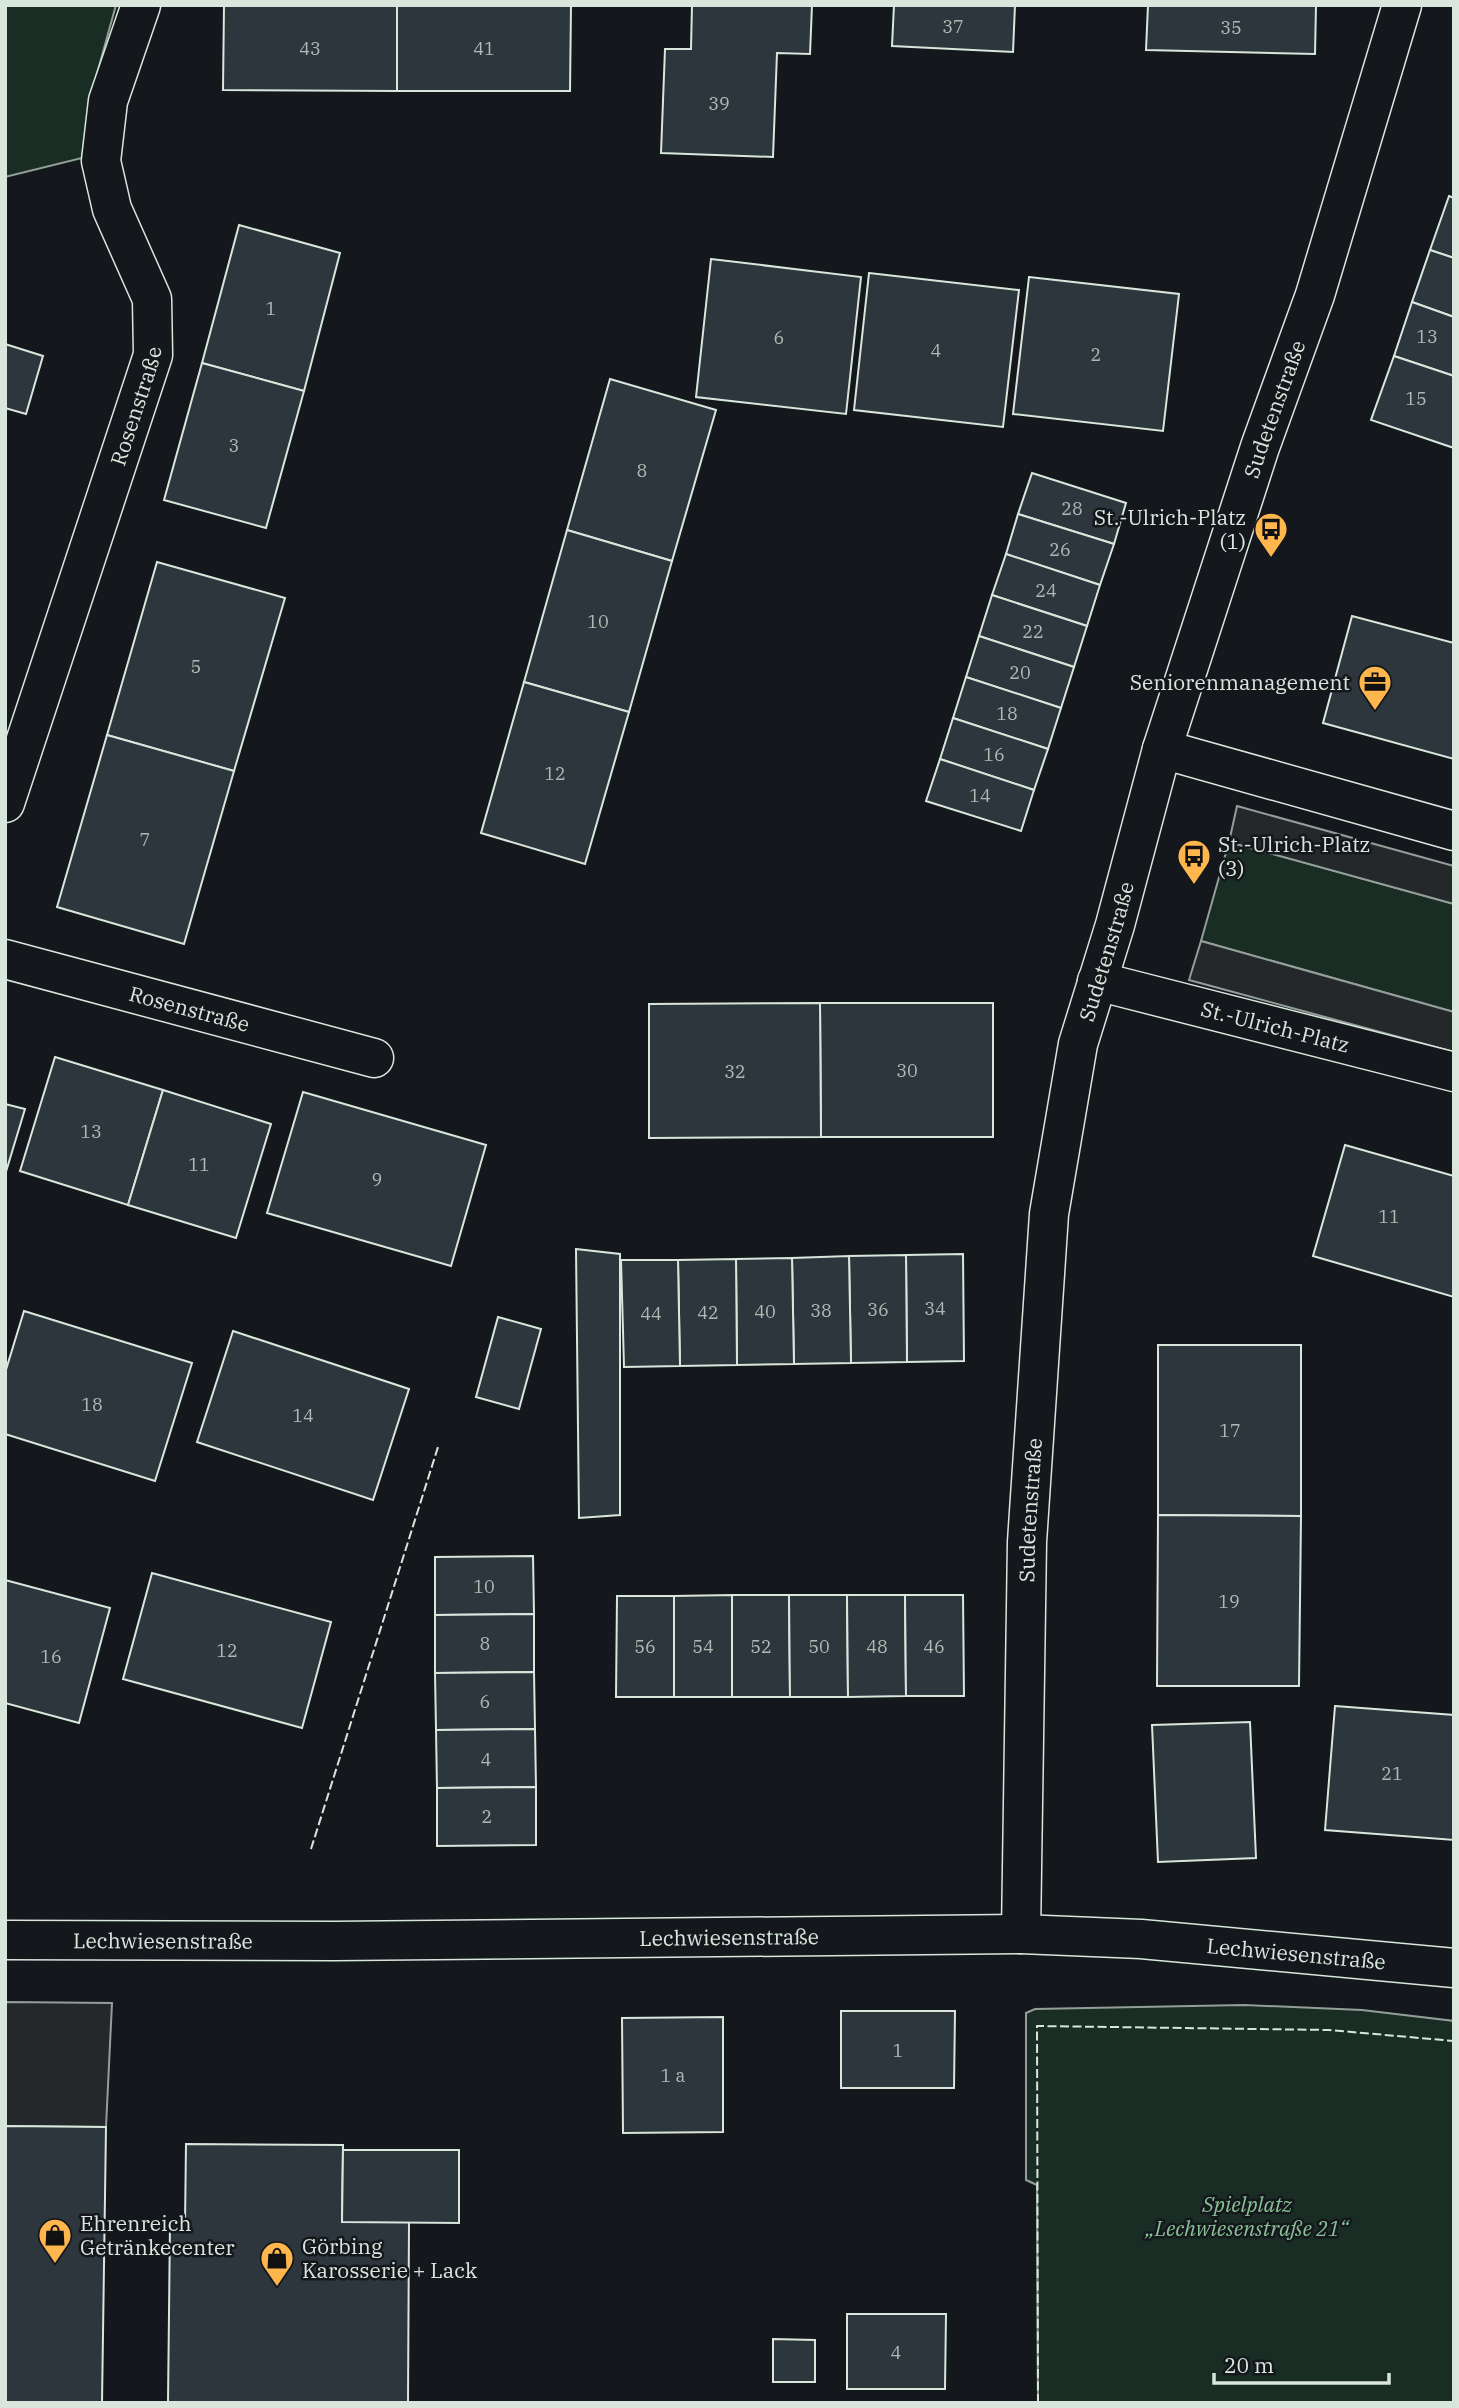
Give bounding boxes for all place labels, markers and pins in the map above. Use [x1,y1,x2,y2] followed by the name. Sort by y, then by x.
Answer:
[1094,503,1246,555] place label: St.-Ulrich-Platz (1)
[1252,510,1290,559] bus stop icon: St.-Ulrich-Platz (1)
[1356,663,1394,712] office icon: Seniorenmanagement
[1130,668,1350,696] place label: Seniorenmanagement
[1218,830,1370,882] place label: St.-Ulrich-Platz (3)
[1175,837,1213,886] bus stop icon: St.-Ulrich-Platz (3)
[80,2209,235,2261] place label: Ehrenreich Getränkecenter
[36,2216,74,2265] shop icon: Ehrenreich Getränkecenter
[302,2232,478,2284] place label: Görbing Karosserie + Lack
[258,2239,296,2288] shop icon: Görbing Karosserie + Lack

